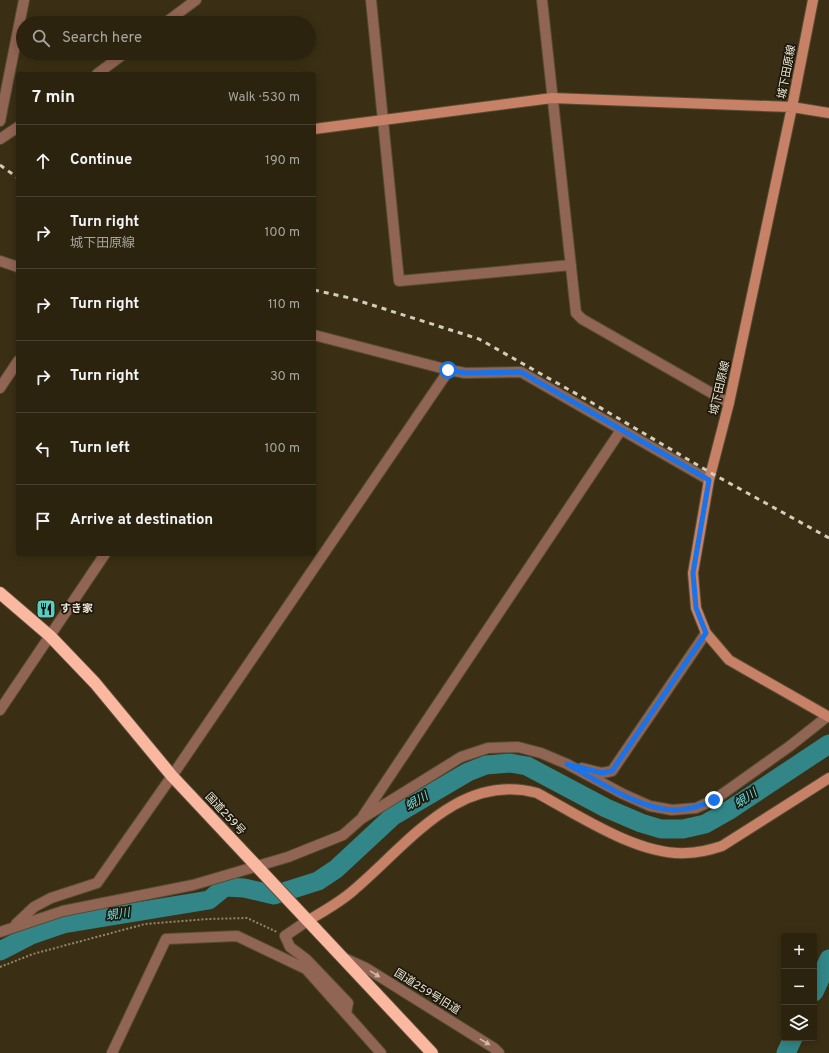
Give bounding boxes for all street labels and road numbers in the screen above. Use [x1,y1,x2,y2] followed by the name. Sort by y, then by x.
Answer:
[775,44,799,100] street label: 城下田原線
[707,360,733,416] street label: 城下田原線
[202,790,248,838] street label: 国道259号
[391,966,463,1018] street label: 国道259号旧道

